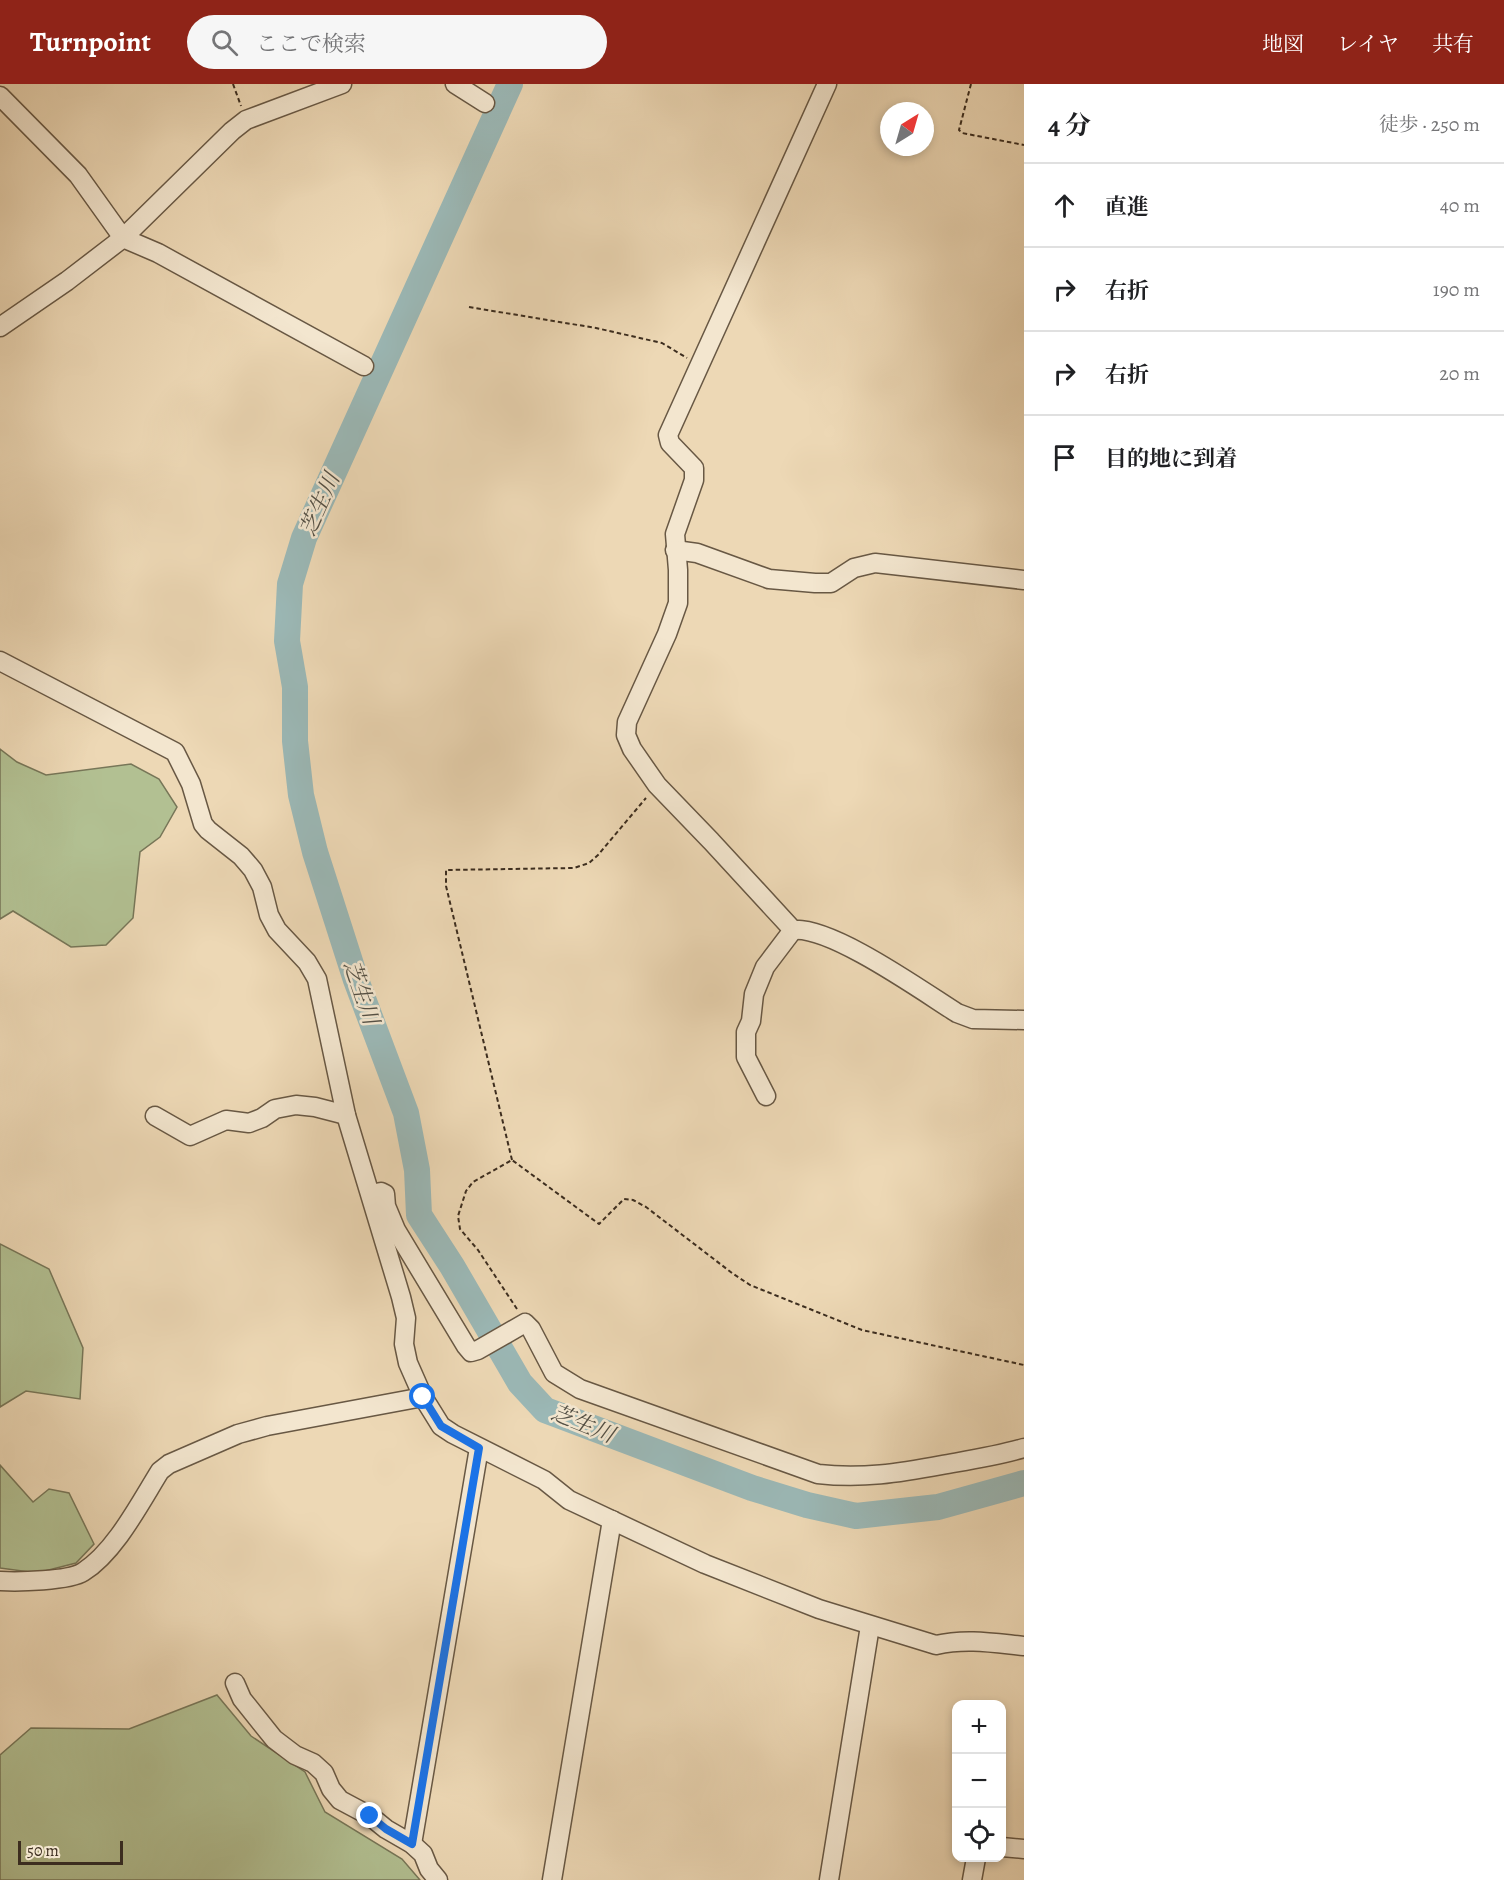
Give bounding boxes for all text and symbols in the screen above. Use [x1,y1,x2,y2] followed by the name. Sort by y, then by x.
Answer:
[187,15,607,69] search box
[30,23,151,61] text: Turnpoint
[208,26,241,59] icon: search
[256,29,366,59] text: ここで検索
[1262,30,1304,58] text: 地図
[1337,30,1399,58] text: レイヤ
[1432,30,1474,58] text: 共有
[880,102,934,156] north arrow
[1048,108,1091,143] text: 4 分
[1379,111,1480,138] text: 徒歩 · 250 m
[1048,189,1081,222] icon: ahead
[1105,192,1149,222] text: 直進
[1440,192,1480,219] text: 40 m
[1048,273,1081,306] icon: right
[1105,276,1149,306] text: 右折
[1433,276,1480,303] text: 190 m
[1048,357,1081,390] icon: right
[1105,360,1149,390] text: 右折
[1439,360,1480,387] text: 20 m
[1048,441,1081,474] icon: arrive
[1105,444,1237,474] text: 目的地に到着
[293,466,348,541] water label: 芝生川
[336,956,387,1030] water label: 芝生川
[409,1383,435,1409] route start
[546,1398,621,1451] water label: 芝生川
[952,1700,1006,1862] map controls
[952,1700,1006,1754] button: +
[952,1754,1006,1808] button: −
[356,1802,382,1828] route end
[952,1808,1006,1862] button: locate
[18,1838,123,1866] scale bar
[27,1840,59,1862] text: 50 m

